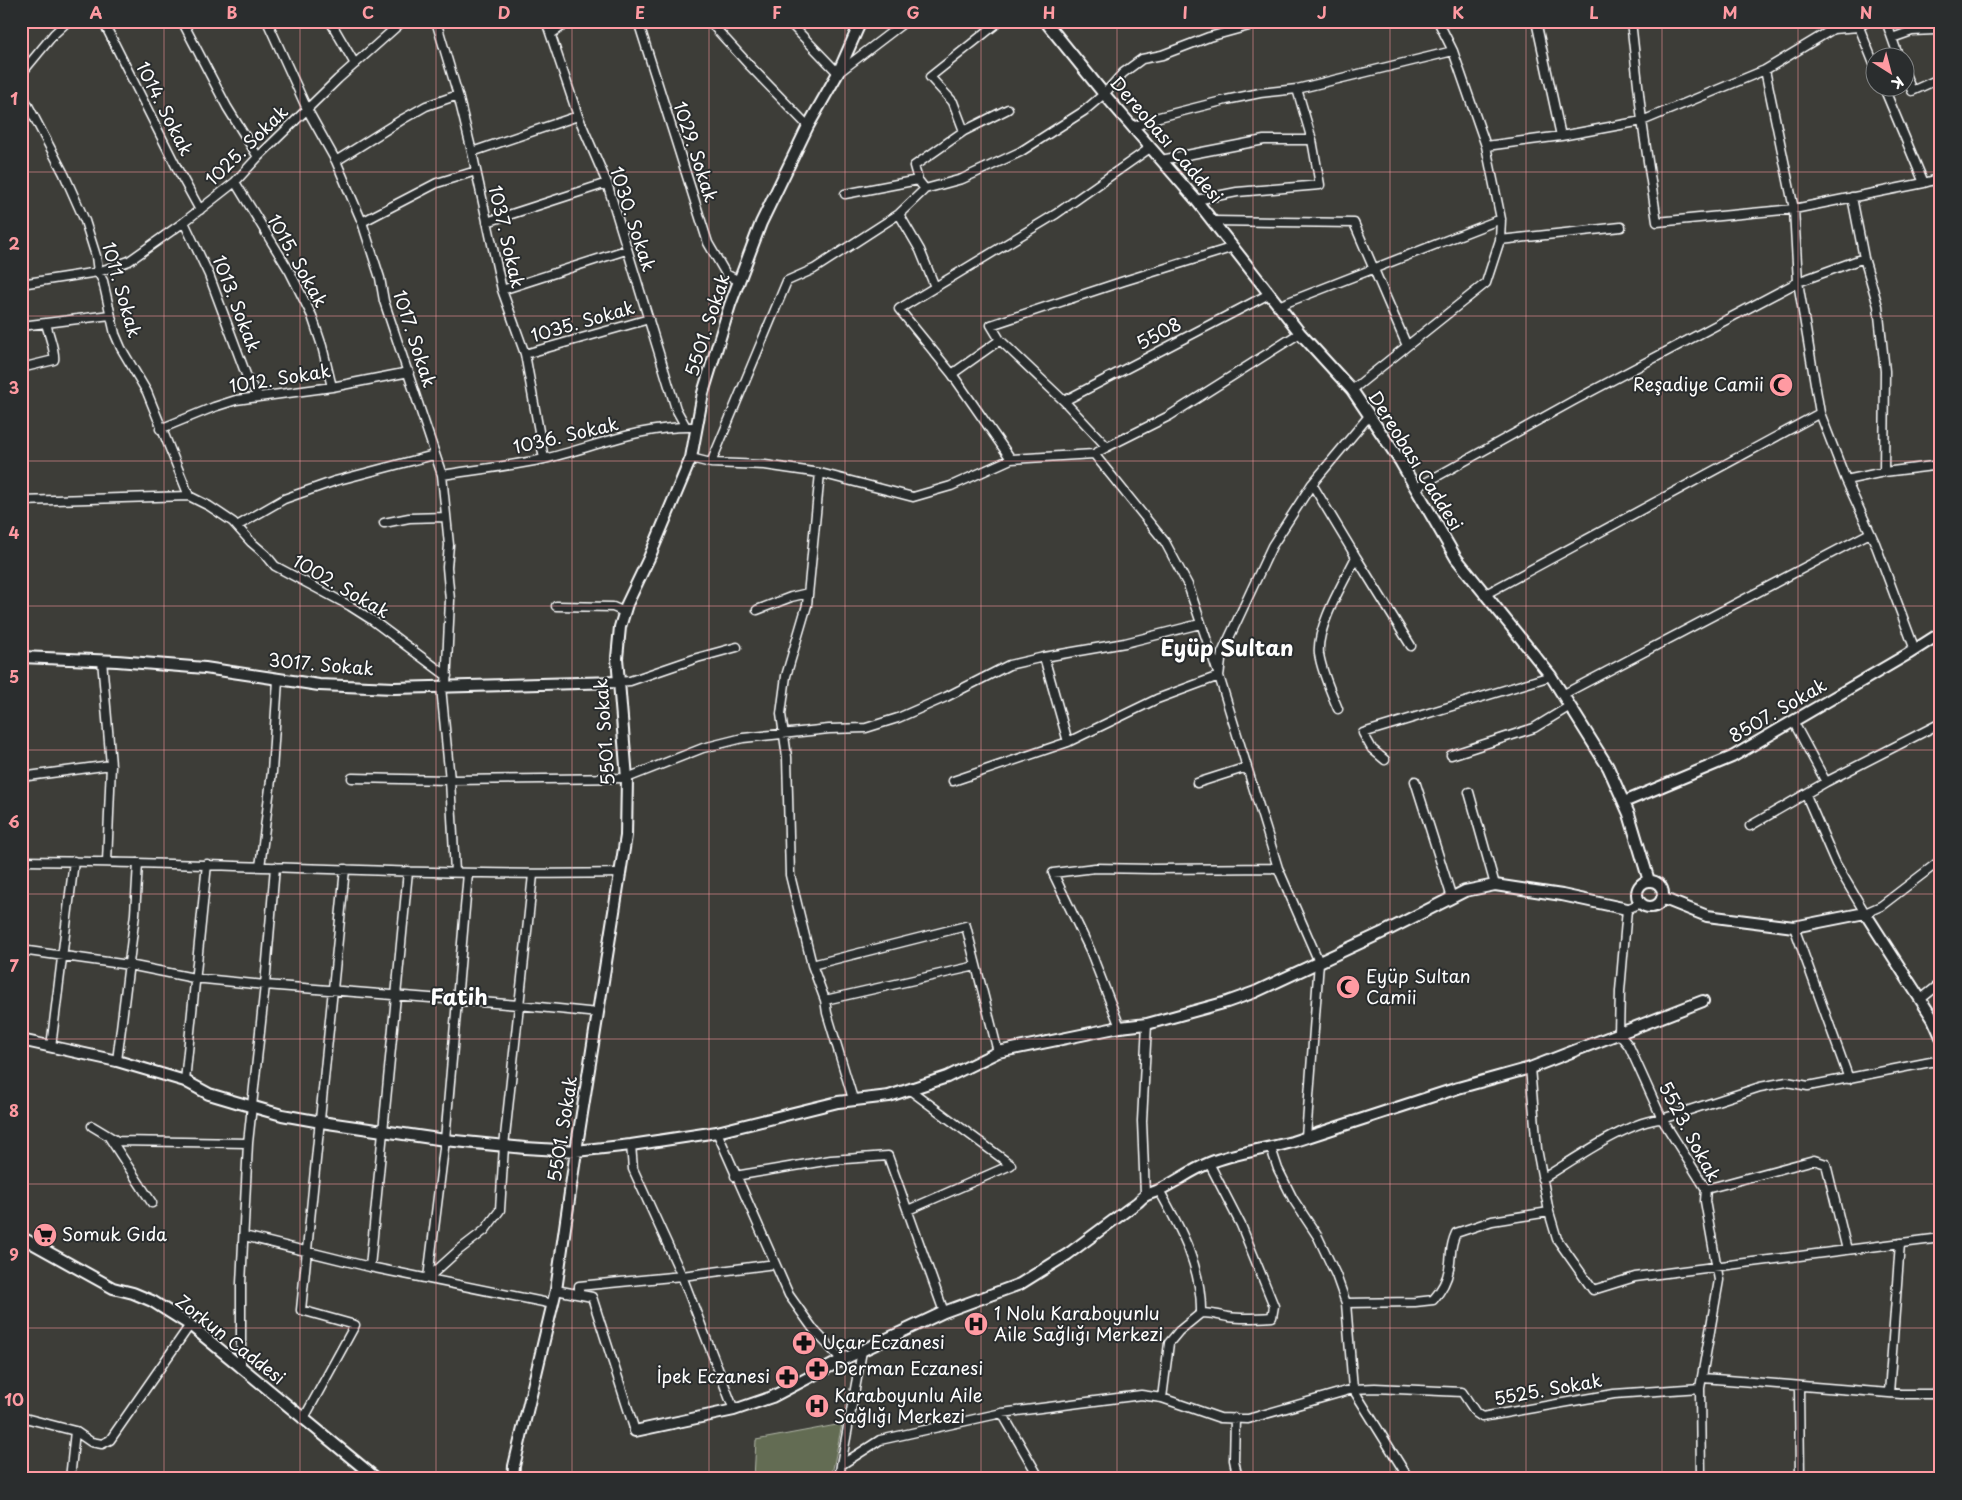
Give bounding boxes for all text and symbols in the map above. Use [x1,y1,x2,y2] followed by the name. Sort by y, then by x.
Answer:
[90,0,103,24] text: A
[227,0,238,24] text: B
[362,0,374,24] text: C
[498,0,510,24] text: D
[635,0,645,24] text: E
[772,0,782,24] text: F
[906,0,920,24] text: G
[1043,0,1055,24] text: H
[1182,0,1188,24] text: I
[1317,0,1327,24] text: J
[1452,0,1464,24] text: K
[1589,0,1599,24] text: L
[1722,0,1738,24] text: M
[1860,0,1872,24] text: N
[1864,48,1914,98] north arrow
[130,57,201,160] street label: 1014. Sokak
[1104,70,1230,209] street label: Dereobası Caddesi
[1888,71,1908,94] text: K
[10,86,18,110] text: 1
[198,98,294,192] street label: 1025. Sokak
[667,98,725,206] street label: 1029. Sokak
[604,162,663,275] street label: 1030. Sokak
[483,183,532,291] street label: 1037. Sokak
[262,209,335,312] street label: 1015. Sokak
[8,231,20,255] text: 2
[96,239,149,341] street label: 1011. Sokak
[207,251,268,356] street label: 1013. Sokak
[677,270,736,380] street label: 5501. Sokak
[387,286,444,391] street label: 1017. Sokak
[527,293,638,348] street label: 1035. Sokak
[1131,310,1186,356] street label: 5508
[227,356,332,399] street label: 1012. Sokak
[1633,370,1764,397] place label: Reşadiye Camii
[1768,372,1794,398] mosque icon: Reşadiye Camii
[9,375,19,399] text: 3
[1362,385,1470,535] street label: Dereobası Caddesi
[510,409,621,460] street label: 1036. Sokak
[9,520,20,544] text: 4
[288,547,395,624] street label: 1002. Sokak
[1160,630,1294,663] district label: Eyüp Sultan
[267,645,375,682] street label: 3017. Sokak
[9,664,19,688] text: 5
[1723,671,1831,749] street label: 8507. Sokak
[586,678,621,786] street label: 5501. Sokak
[8,809,20,833] text: 6
[9,953,19,977] text: 7
[1366,962,1471,1010] place label: Eyüp Sultan Camii
[1335,974,1361,1000] mosque icon: Eyüp Sultan Camii
[430,979,488,1012] district label: Fatih
[540,1074,583,1184] street label: 5501. Sokak
[1653,1076,1728,1186] street label: 5523. Sokak
[9,1098,19,1122] text: 8
[62,1220,167,1247] place label: Somuk Gıda
[32,1222,58,1248] supermarket icon: Somuk Gıda
[9,1242,19,1266] text: 9
[170,1287,292,1390] street label: Zorkun Caddesi
[994,1299,1163,1347] place label: 1 Nolu Karaboyunlu Aile Sağlığı Merkezi
[963,1311,989,1337] hospital icon: 1 Nolu Karaboyunlu Aile Sağlığı Merkezi
[822,1328,945,1355] place label: Uçar Eczanesi
[791,1330,817,1356] pharmacy icon: Uçar Eczanesi
[834,1354,983,1381] place label: Derman Eczanesi
[804,1356,830,1382] pharmacy icon: Derman Eczanesi
[657,1362,770,1389] place label: İpek Eczanesi
[774,1364,800,1390] pharmacy icon: İpek Eczanesi
[1492,1366,1604,1411] street label: 5525. Sokak
[834,1381,983,1429] place label: Karaboyunlu Aile Sağlığı Merkezi
[4,1387,24,1411] text: 10
[804,1393,830,1419] hospital icon: Karaboyunlu Aile Sağlığı Merkezi

